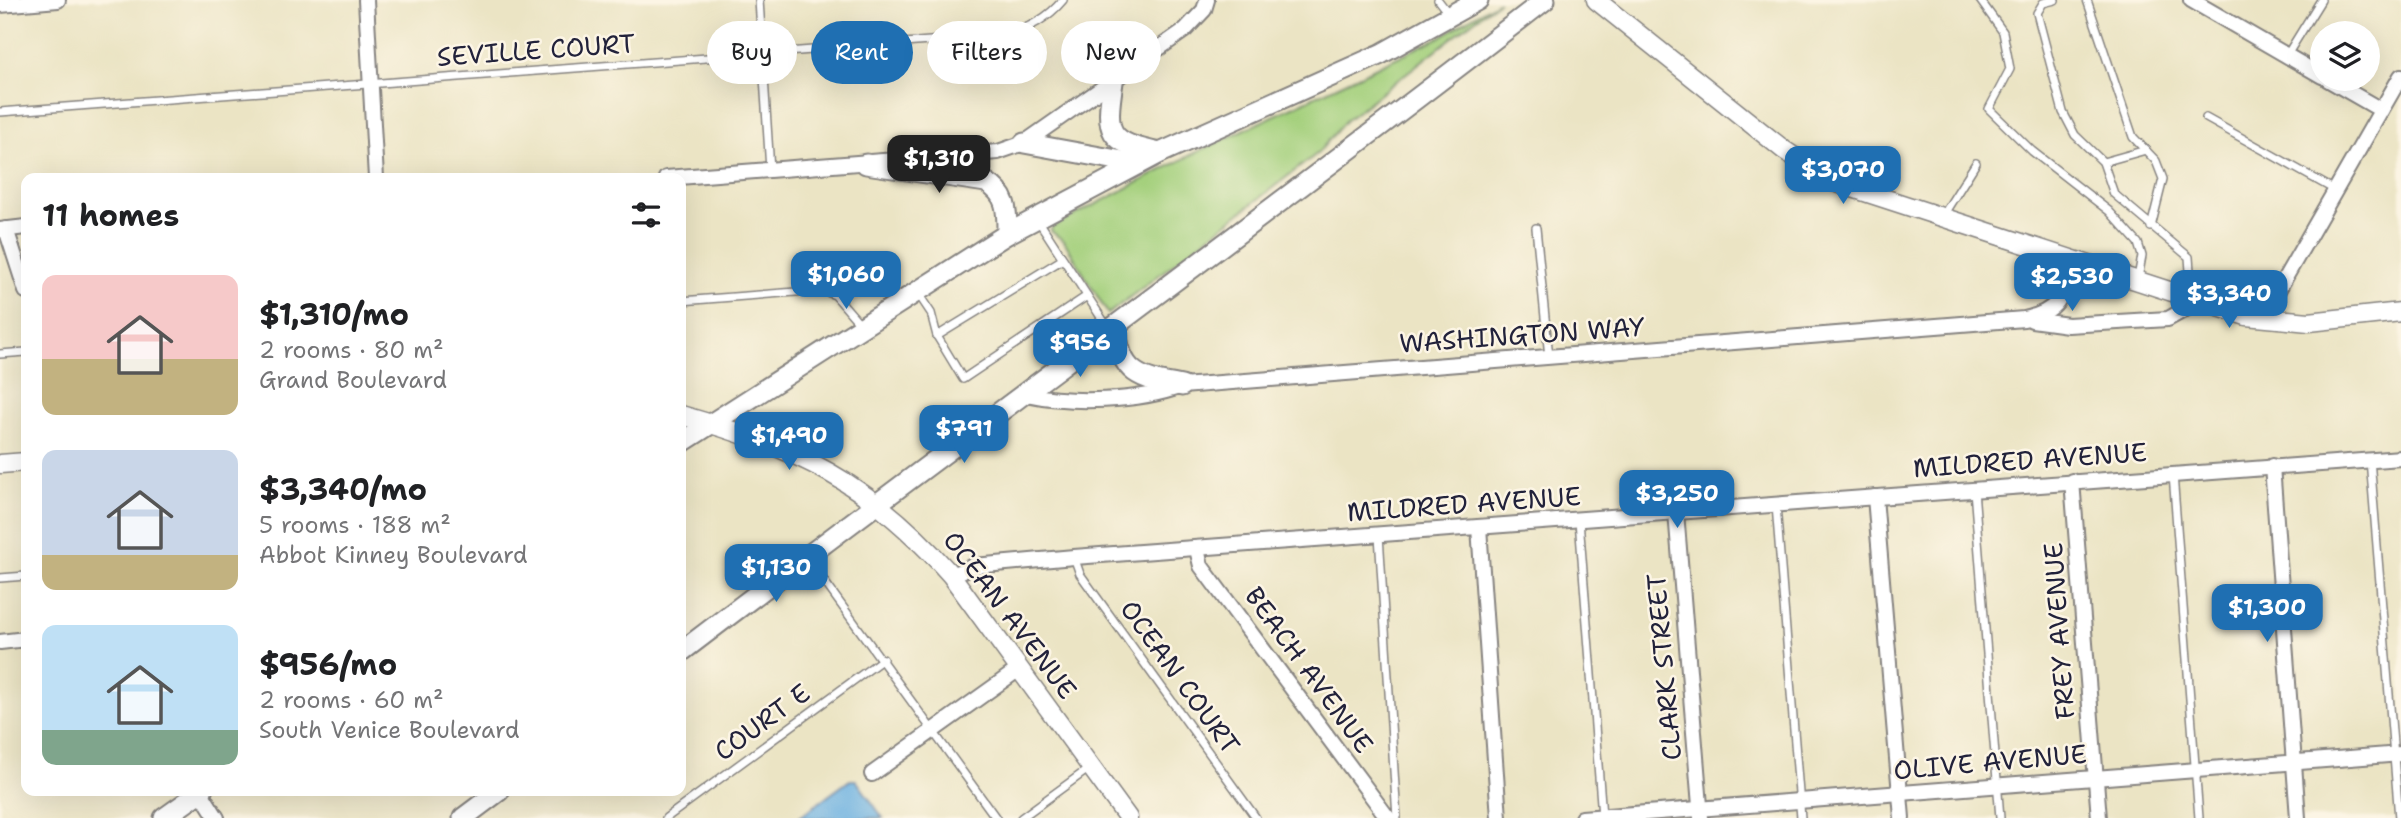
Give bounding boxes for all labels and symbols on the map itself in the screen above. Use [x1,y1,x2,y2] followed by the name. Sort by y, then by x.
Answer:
[436,25,636,74] street label: SEVILLE COURT
[882,136,996,195] pin: $1,310
[1786,146,1900,206] pin: $3,070
[789,252,903,311] pin: $1,060
[2015,254,2129,313] pin: $2,530
[2172,270,2286,330] pin: $3,340
[1398,308,1646,361] street label: WASHINGTON WAY
[1039,320,1121,379] pin: $956
[923,406,1005,465] pin: $791
[732,412,846,472] pin: $1,490
[1912,434,2148,485] street label: MILDRED AVENUE
[1620,470,1734,530] pin: $3,250
[1346,478,1582,529] street label: MILDRED AVENUE
[936,524,1085,706] street label: OCEAN AVENUE
[2035,541,2082,721] street label: FREY AVENUE
[719,544,833,604] pin: $1,130
[1638,572,1689,762] street label: CLARK STREET
[1237,579,1382,760] street label: BEACH AVENUE
[2210,584,2324,644] pin: $1,300
[1113,593,1248,761] street label: OCEAN COURT
[707,675,817,768] street label: COURT E
[1892,736,2088,787] street label: OLIVE AVENUE

